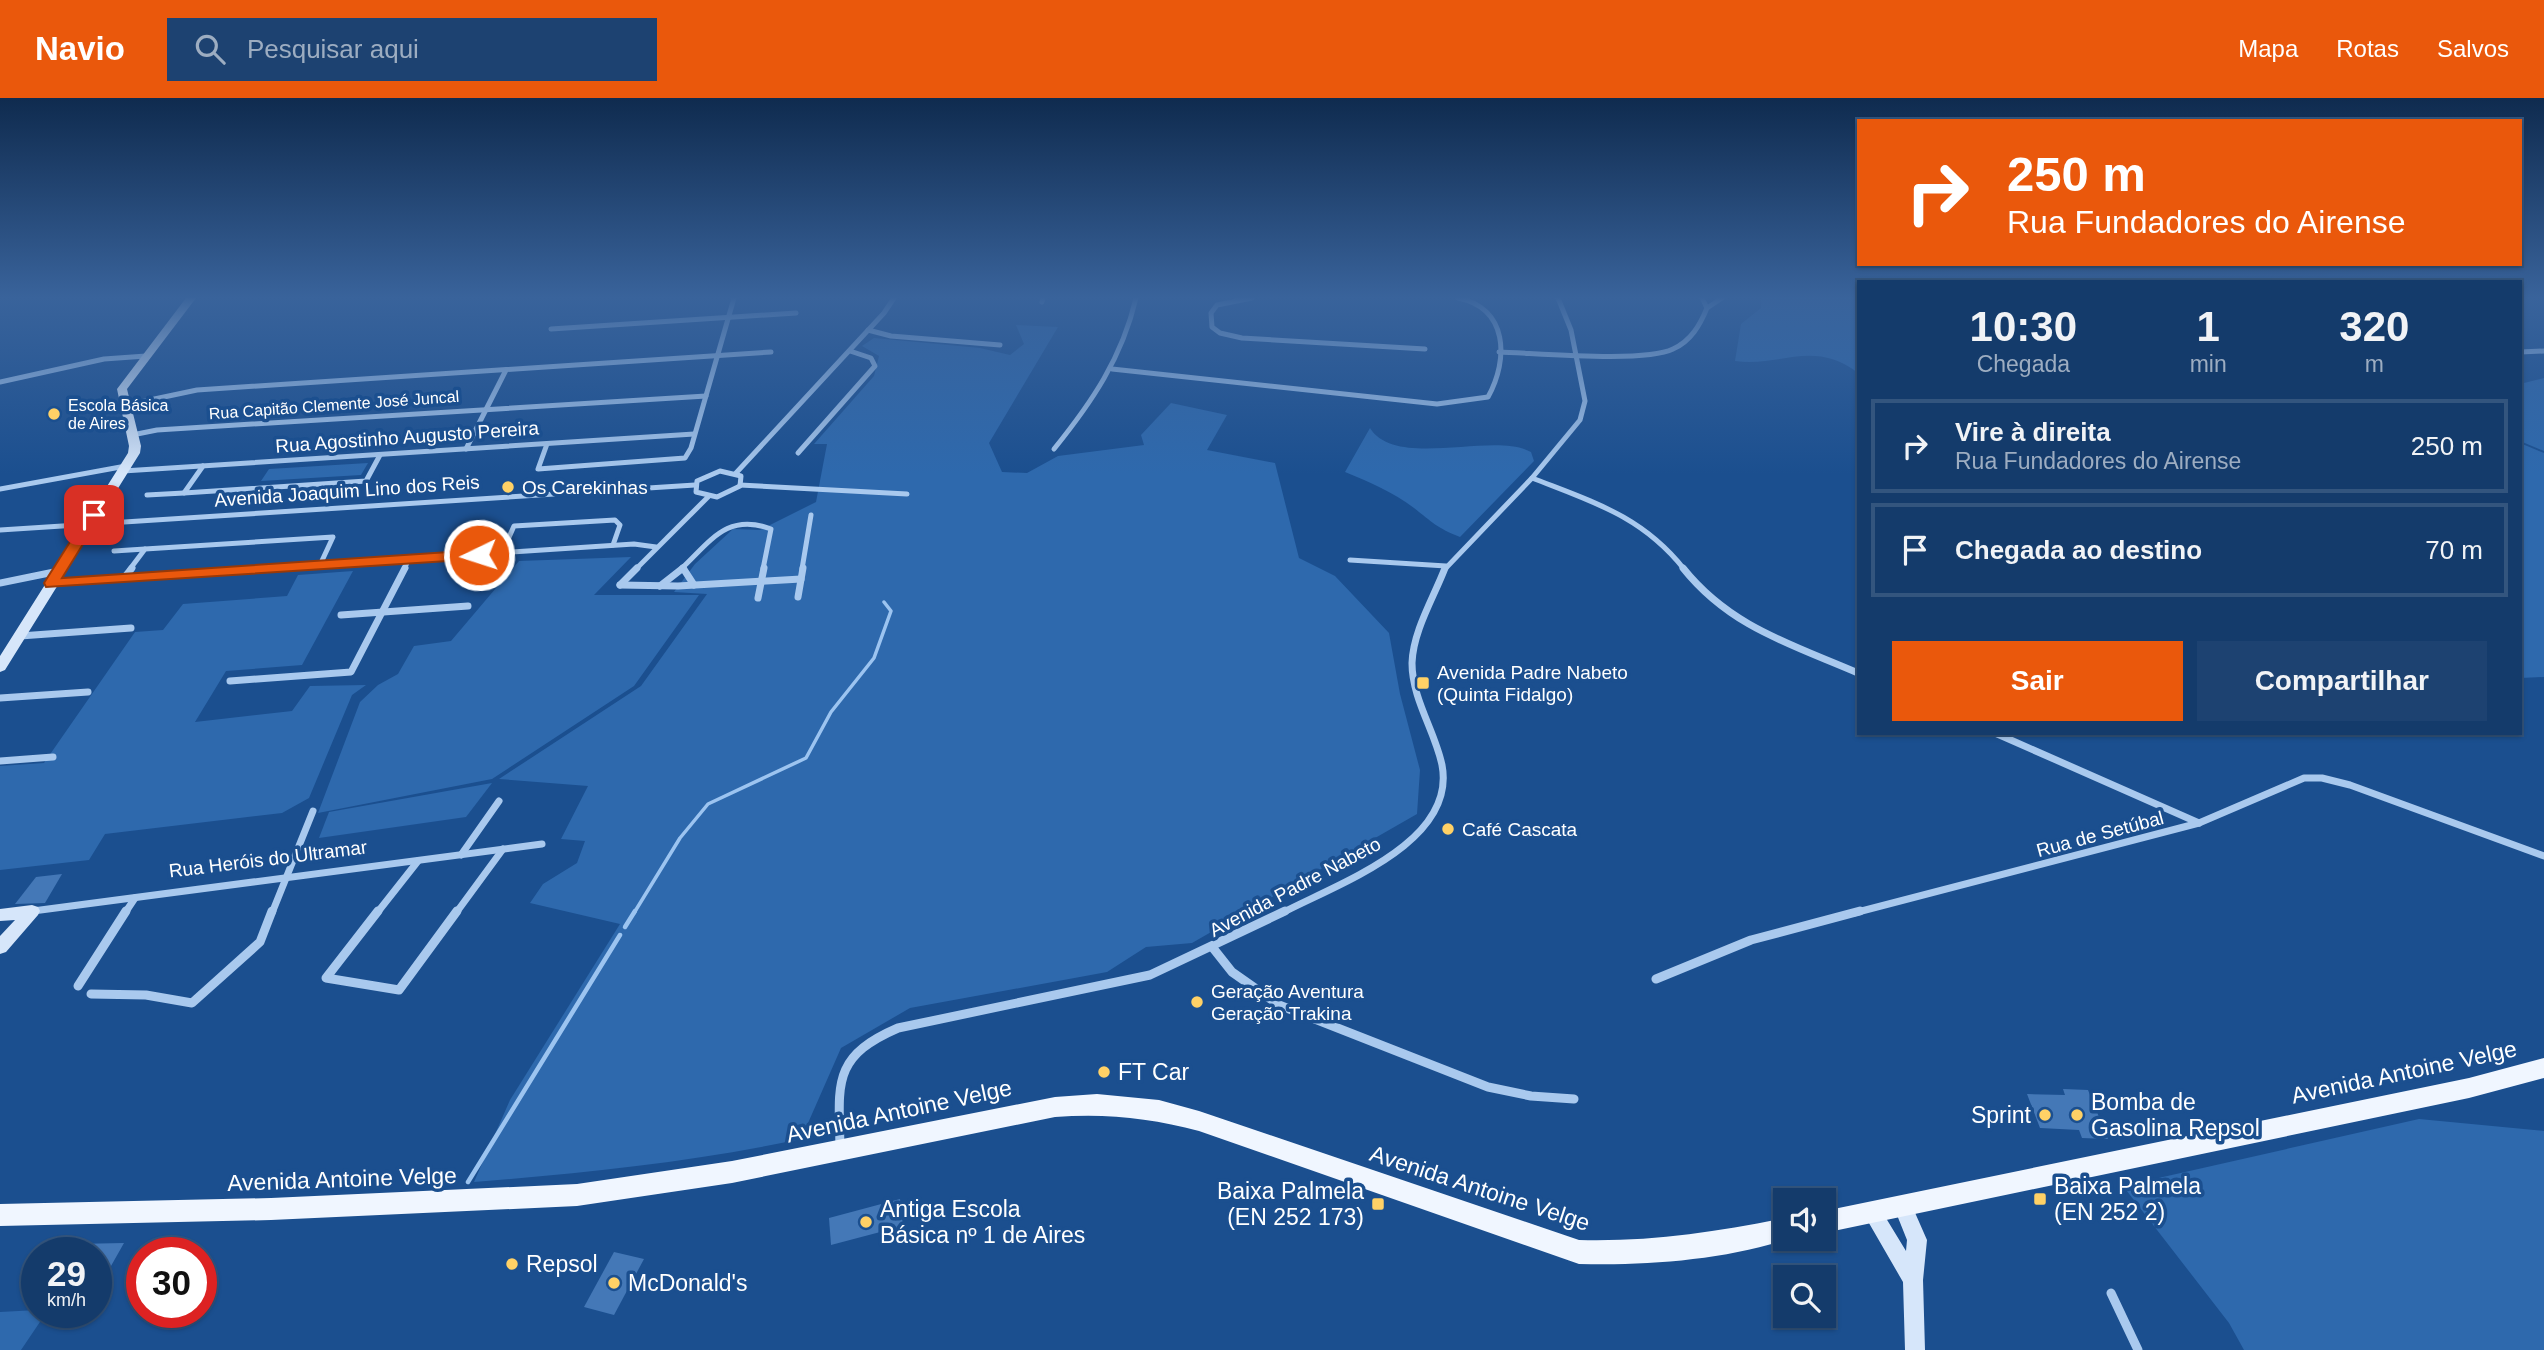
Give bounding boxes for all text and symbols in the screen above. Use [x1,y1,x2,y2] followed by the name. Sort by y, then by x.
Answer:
[167,18,657,81] search box
[35,30,125,67] text: Navio
[191,30,229,68] icon: search
[247,34,419,64] text: Pesquisar aqui
[2238,35,2298,62] text: Mapa
[2336,35,2399,62] text: Rotas
[2437,35,2509,62] text: Salvos
[1892,147,1983,238] icon: right
[2007,147,2146,201] text: 250 m
[2007,204,2405,240] text: Rua Fundadores do Airense
[1970,303,2077,350] text: 10:30
[2196,303,2220,350] text: 1
[2339,303,2409,350] text: 320
[1977,351,2070,377] text: Chegada
[2190,351,2227,377] text: min
[2365,351,2384,377] text: m
[208,388,460,422] street label: Rua Capitão Clemente José Juncal
[68,397,169,432] place label: Escola Básica de Aires
[46,406,62,422] marker: Escola Básica de Aires
[275,417,540,457] street label: Rua Agostinho Augusto Pereira
[1955,417,2111,447] text: Vire à direita
[1896,427,1934,465] icon: right
[2411,431,2483,461] text: 250 m
[1955,448,2241,474] text: Rua Fundadores do Airense
[214,471,480,511] street label: Avenida Joaquim Lino dos Reis
[522,477,648,498] place label: Os Carekinhas
[500,479,516,495] marker: Os Carekinhas
[64,485,124,545] pin
[75,496,113,534] icon: arrive
[442,518,516,592] position arrow
[1896,531,1934,569] icon: arrive
[1955,535,2202,565] text: Chegada ao destino
[2425,535,2483,565] text: 70 m
[1892,641,2183,721] button: Sair
[2197,641,2487,721] button: Compartilhar
[1437,662,1628,705] place label: Avenida Padre Nabeto (Quinta Fidalgo)
[1415,675,1431,691] marker: Avenida Padre Nabeto (Quinta Fidalgo)
[2034,807,2166,861] street label: Rua de Setúbal
[1462,819,1578,840] place label: Café Cascata
[1440,821,1456,837] marker: Café Cascata
[1206,833,1384,941] street label: Avenida Padre Nabeto
[168,836,369,882] street label: Rua Heróis do Ultramar
[1211,981,1364,1024] place label: Geração Aventura Geração Trakina
[1189,994,1205,1010] marker: Geração Aventura Geração Trakina
[2289,1035,2519,1109] street label: Avenida Antoine Velge
[1118,1059,1189,1085] place label: FT Car
[1096,1064,1112,1080] marker: FT Car
[784,1074,1014,1148] street label: Avenida Antoine Velge
[2091,1089,2260,1141] place label: Bomba de Gasolina Repsol
[1971,1102,2032,1128] place label: Sprint
[2037,1107,2053,1123] marker: Sprint
[2069,1107,2085,1123] marker: Bomba de Gasolina Repsol
[1367,1140,1593,1236] street label: Avenida Antoine Velge
[227,1162,457,1196] street label: Avenida Antoine Velge
[2054,1173,2201,1225] place label: Baixa Palmela (EN 252 2)
[1217,1178,1364,1230] place label: Baixa Palmela (EN 252 173)
[1773,1188,1836,1328] map controls
[1773,1188,1836,1251] button: sound
[2032,1191,2048,1207] marker: Baixa Palmela (EN 252 2)
[880,1196,1085,1248] place label: Antiga Escola Básica nº 1 de Aires
[1370,1196,1386,1212] marker: Baixa Palmela (EN 252 173)
[858,1214,874,1230] marker: Antiga Escola Básica nº 1 de Aires
[126,1237,217,1328] speed limit sign: 30
[526,1251,598,1277] place label: Repsol
[47,1254,86,1293] text: 29
[504,1256,520,1272] marker: Repsol
[1773,1265,1836,1328] button: search
[628,1270,747,1296] place label: McDonald's
[606,1275,622,1291] marker: McDonald's
[47,1290,86,1310] text: km/h

